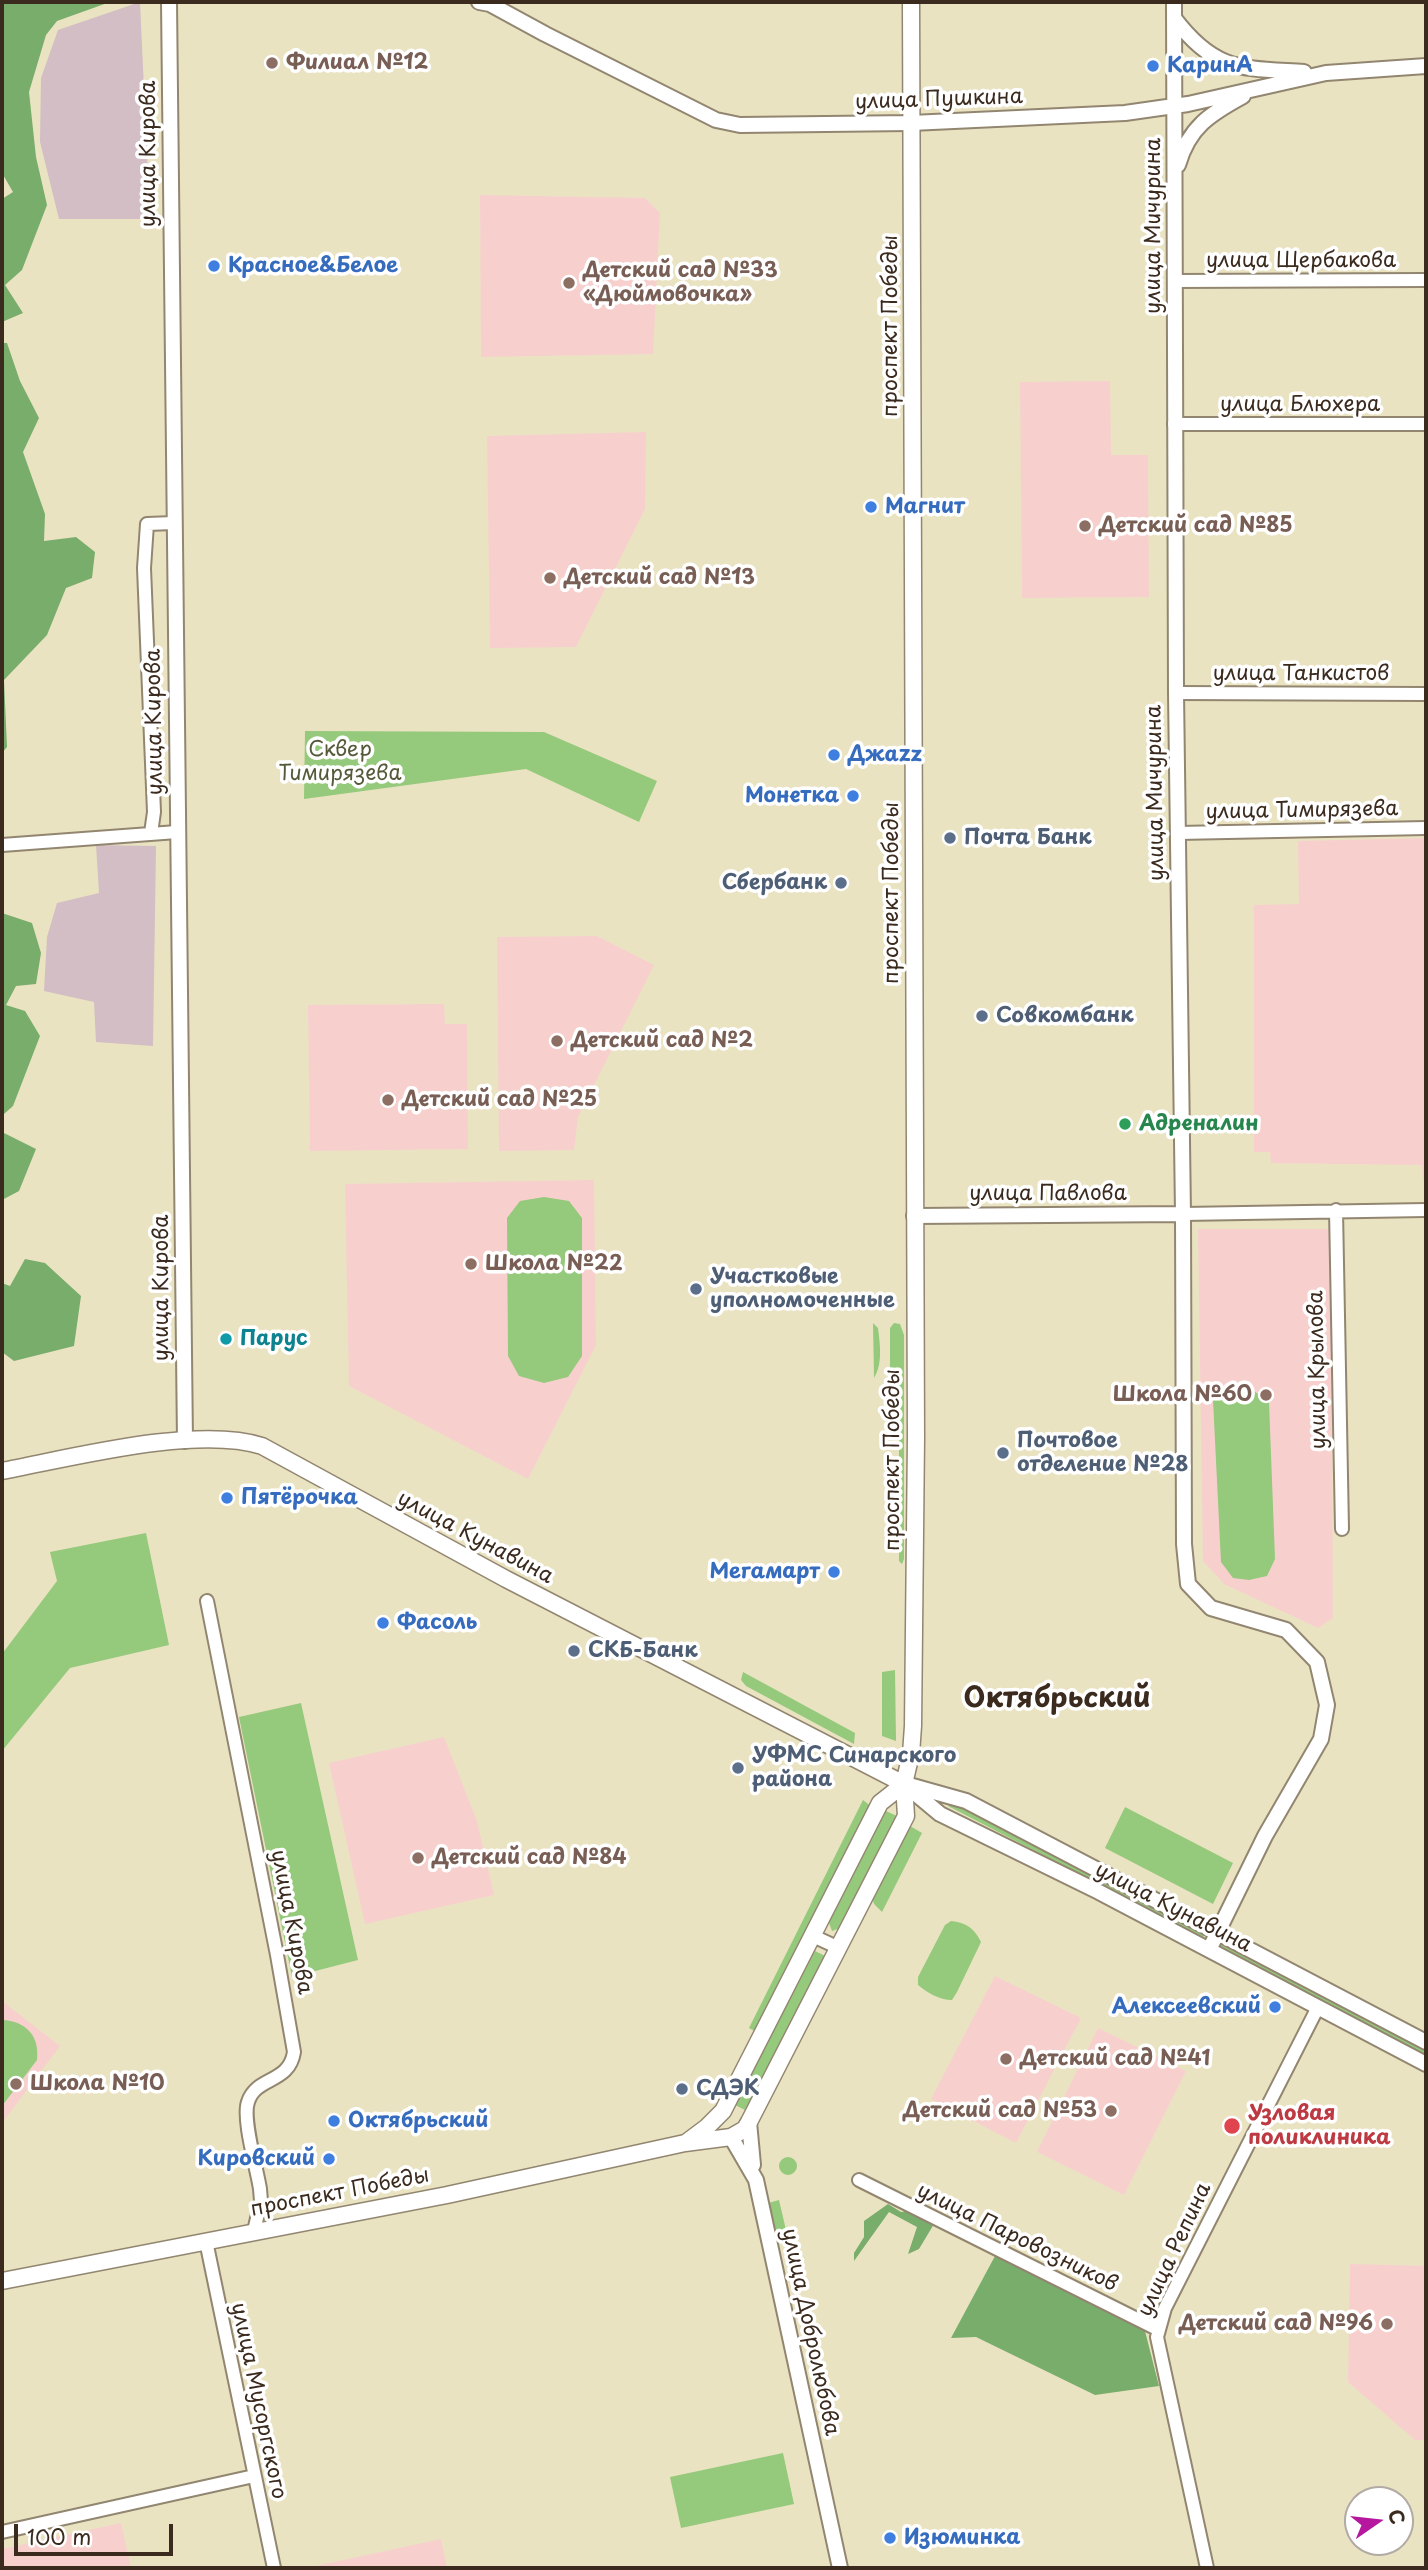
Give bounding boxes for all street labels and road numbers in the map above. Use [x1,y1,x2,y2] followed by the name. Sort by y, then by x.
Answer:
[136,81,162,227] street label: улица Кирова
[855,84,1023,116] street label: улица Пушкина
[1141,138,1167,314] street label: улица Мичурина
[878,235,904,417] street label: проспект Победы
[1206,248,1396,274] street label: улица Щербакова
[1220,392,1380,418] street label: улица Блюхера
[141,649,169,795] street label: улица Кирова
[1213,661,1389,687] street label: улица Танкистов
[1142,705,1170,881] street label: улица Мичурина
[1205,797,1399,825] street label: улица Тимирязева
[879,802,905,984] street label: проспект Победы
[969,1181,1127,1207] street label: улица Павлова
[149,1215,175,1361] street label: улица Кирова
[1304,1290,1332,1450] street label: улица Крылова
[880,1369,906,1551] street label: проспект Победы
[393,1486,557,1590] street label: улица Кунавина
[265,1848,317,1996] street label: улица Кирова
[1090,1858,1256,1958] street label: улица Кунавина
[248,2163,432,2223] street label: проспект Победы
[913,2178,1121,2298] street label: улица Паровозников
[1133,2179,1217,2321] street label: улица Репина
[776,2226,844,2438] street label: улица Добролюбова
[225,2300,291,2502] street label: улица Мусоргского

